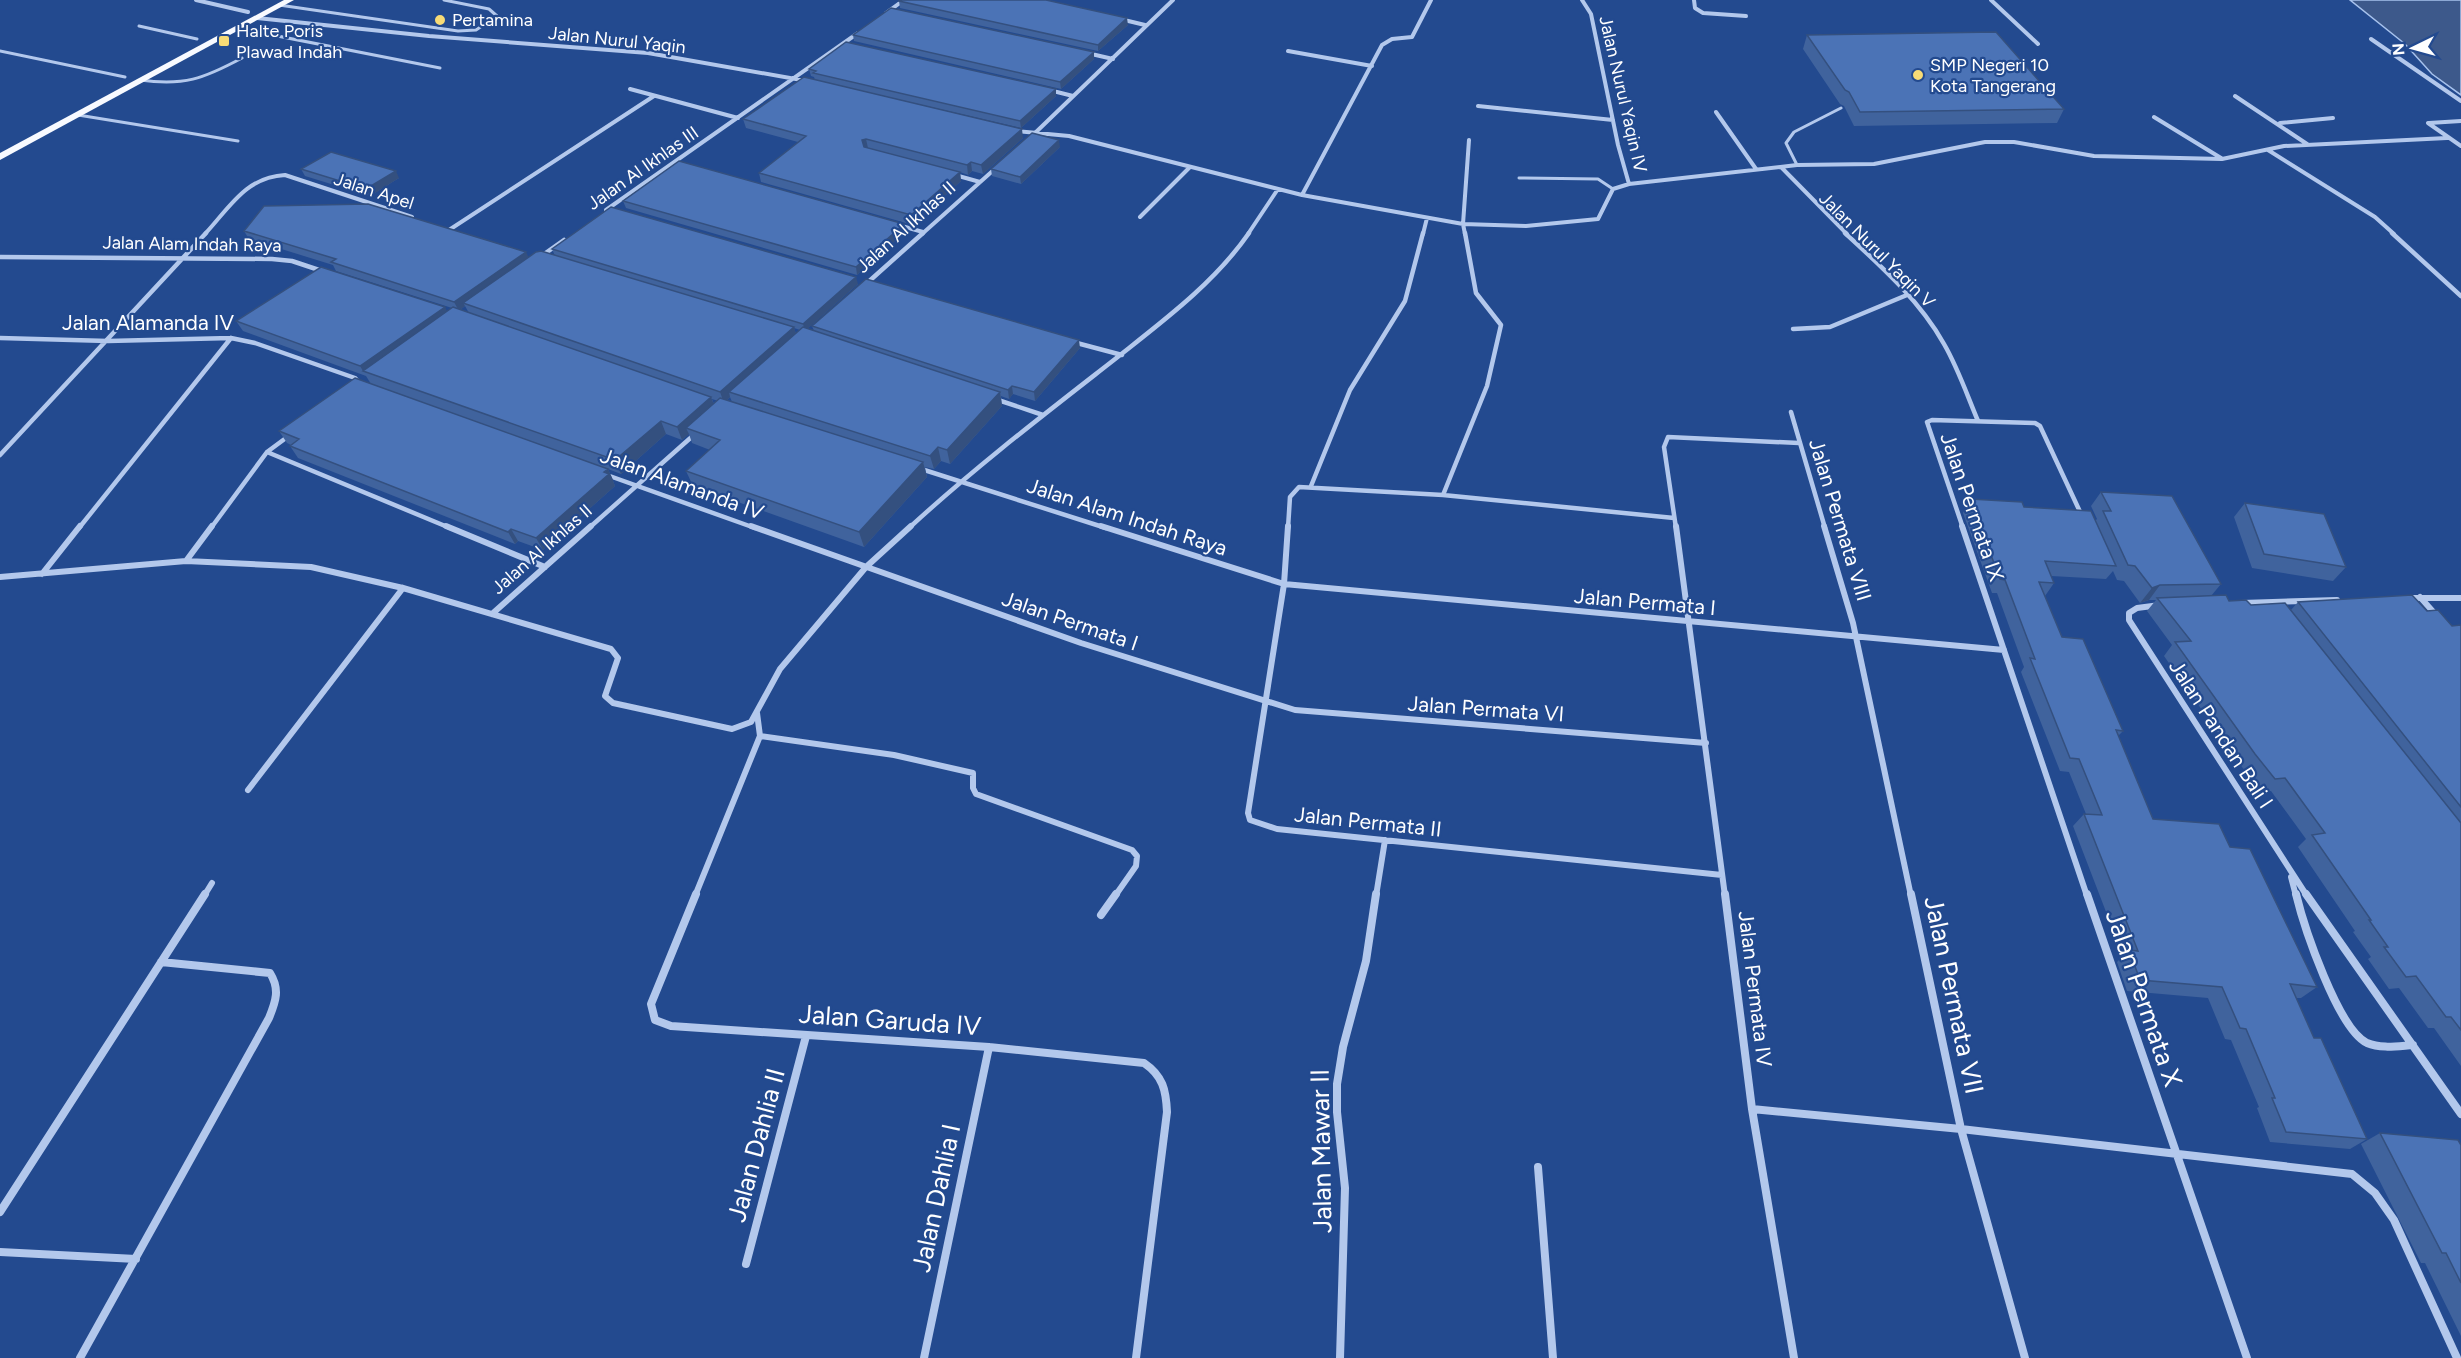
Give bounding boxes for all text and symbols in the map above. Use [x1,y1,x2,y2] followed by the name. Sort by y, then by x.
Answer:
[452,9,533,31] place label: Pertamina
[433,13,447,27] marker: Pertamina
[1594,14,1652,175] street label: Jalan Nurul Yaqin IV
[2383,18,2443,78] north arrow
[236,20,342,63] place label: Halte Poris Plawad Indah
[547,22,687,58] street label: Jalan Nurul Yaqin
[217,34,231,48] marker: Halte Poris Plawad Indah
[2389,42,2409,56] text: N
[1930,54,2056,97] place label: SMP Negeri 10 Kota Tangerang
[1911,68,1925,82] marker: SMP Negeri 10 Kota Tangerang
[583,121,703,215] street label: Jalan Al Ikhlas III
[331,168,417,214] street label: Jalan Apel
[852,177,960,277] street label: Jalan Al Ikhlas II
[1814,187,1940,313] street label: Jalan Nurul Yaqin V
[102,231,282,257] street label: Jalan Alam Indah Raya
[62,310,234,335] street label: Jalan Alamanda IV
[1935,429,2010,584] street label: Jalan Permata IX
[1804,436,1877,604] street label: Jalan Permata VIII
[597,442,768,525] street label: Jalan Alamanda IV
[1024,472,1230,561] street label: Jalan Alam Indah Raya
[487,499,597,599] street label: Jalan Al Ikhlas II
[1573,583,1717,620] street label: Jalan Permata I
[999,586,1142,656] street label: Jalan Permata I
[2164,655,2279,813] street label: Jalan Pandan Bali I
[1407,691,1565,726] street label: Jalan Permata VI
[1293,801,1443,842] street label: Jalan Permata II
[1917,893,1991,1097] street label: Jalan Permata VII
[2099,905,2189,1091] street label: Jalan Permata X
[1734,910,1778,1069] street label: Jalan Permata IV
[798,998,982,1042] street label: Jalan Garuda IV
[720,1065,792,1225] street label: Jalan Dahlia II
[1304,1069,1338,1233] street label: Jalan Mawar II
[905,1121,967,1275] street label: Jalan Dahlia I

